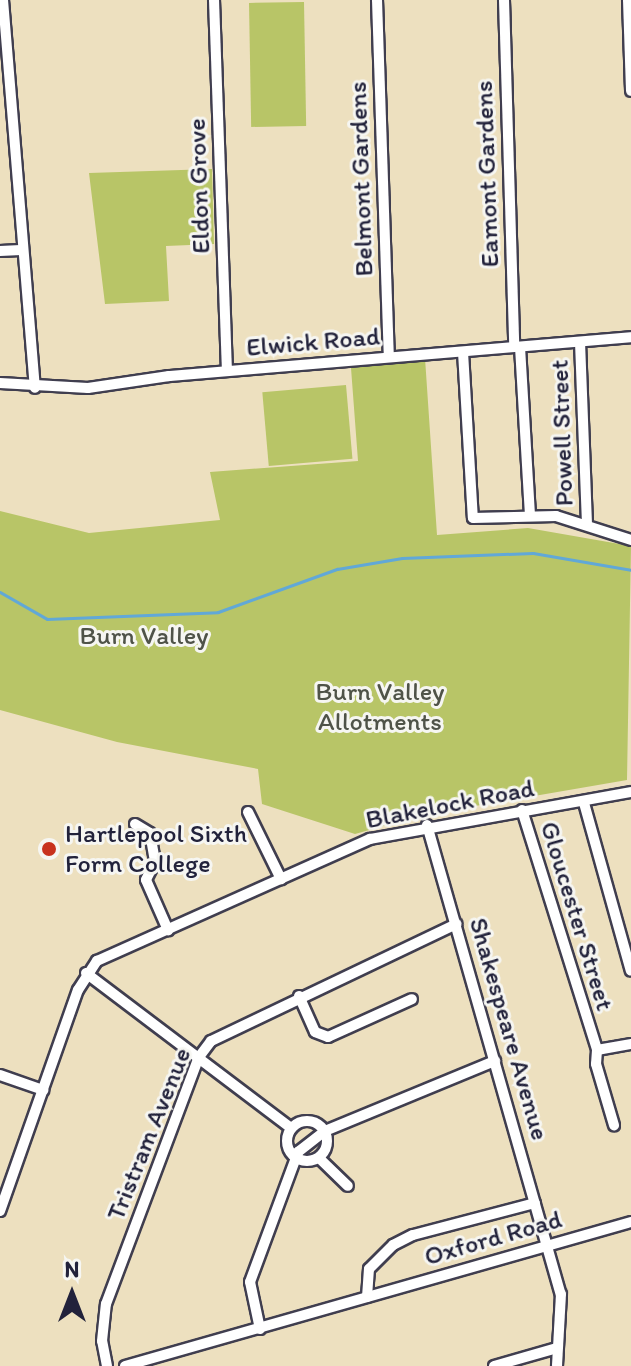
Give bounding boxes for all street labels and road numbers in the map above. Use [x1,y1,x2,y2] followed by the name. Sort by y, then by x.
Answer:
[468,80,506,268] street label: Eamont Gardens
[342,81,380,277] street label: Belmont Gardens
[181,118,217,254] street label: Eldon Grove
[245,321,381,363] street label: Elwick Road
[544,359,580,507] street label: Powell Street
[363,772,537,836] street label: Blakelock Road
[534,818,620,1014] street label: Gloucester Street
[463,915,555,1143] street label: Shakespeare Avenue
[100,1044,198,1224] street label: Tristram Avenue
[421,1204,565,1272] street label: Oxford Road

